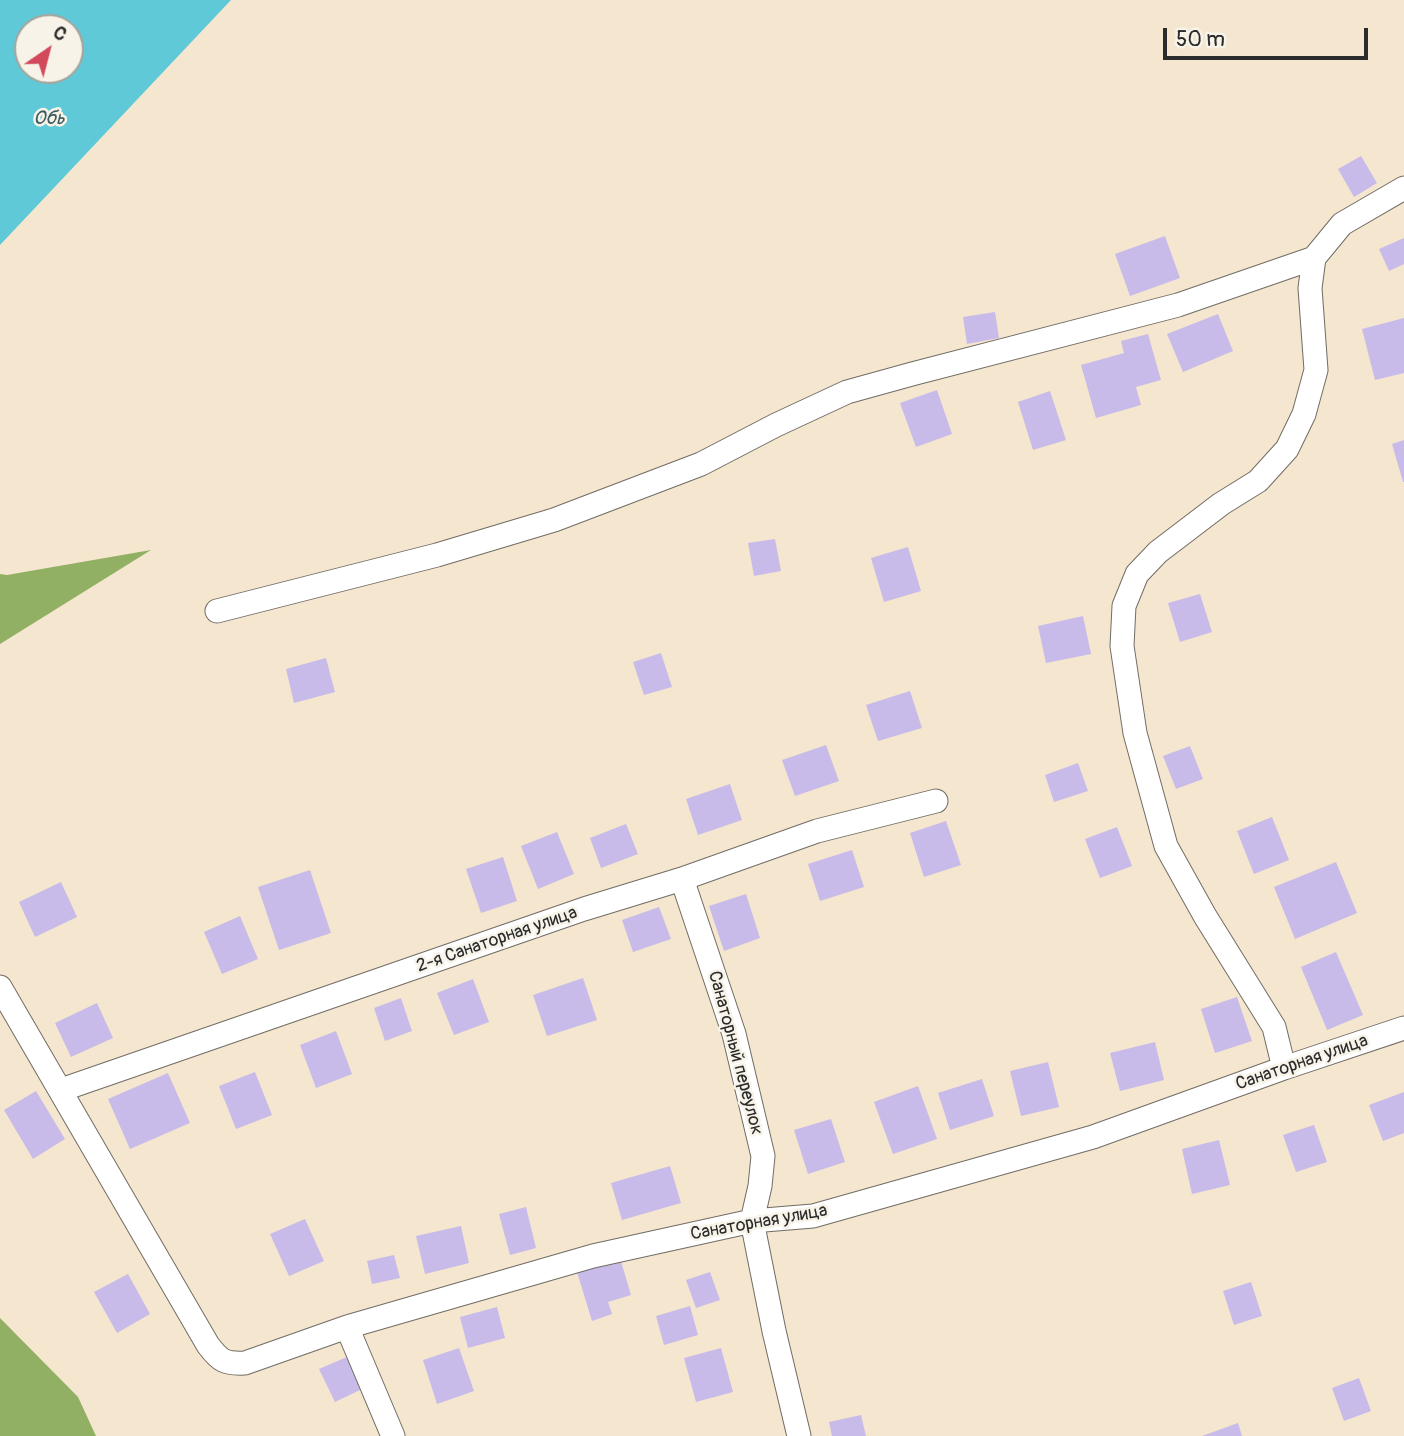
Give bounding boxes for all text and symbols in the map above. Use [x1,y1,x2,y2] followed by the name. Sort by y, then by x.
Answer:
[14,14,84,84] north arrow
[1166,14,1371,58] scale bar
[48,20,72,47] text: С
[1176,26,1225,53] text: 50 m
[33,108,65,130] water label: Обь
[414,902,580,978] street label: 2-я Санаторная улица
[703,969,767,1137] street label: Санаторный переулок
[1233,1030,1371,1096] street label: Санаторная улица
[689,1200,829,1246] street label: Санаторная улица

